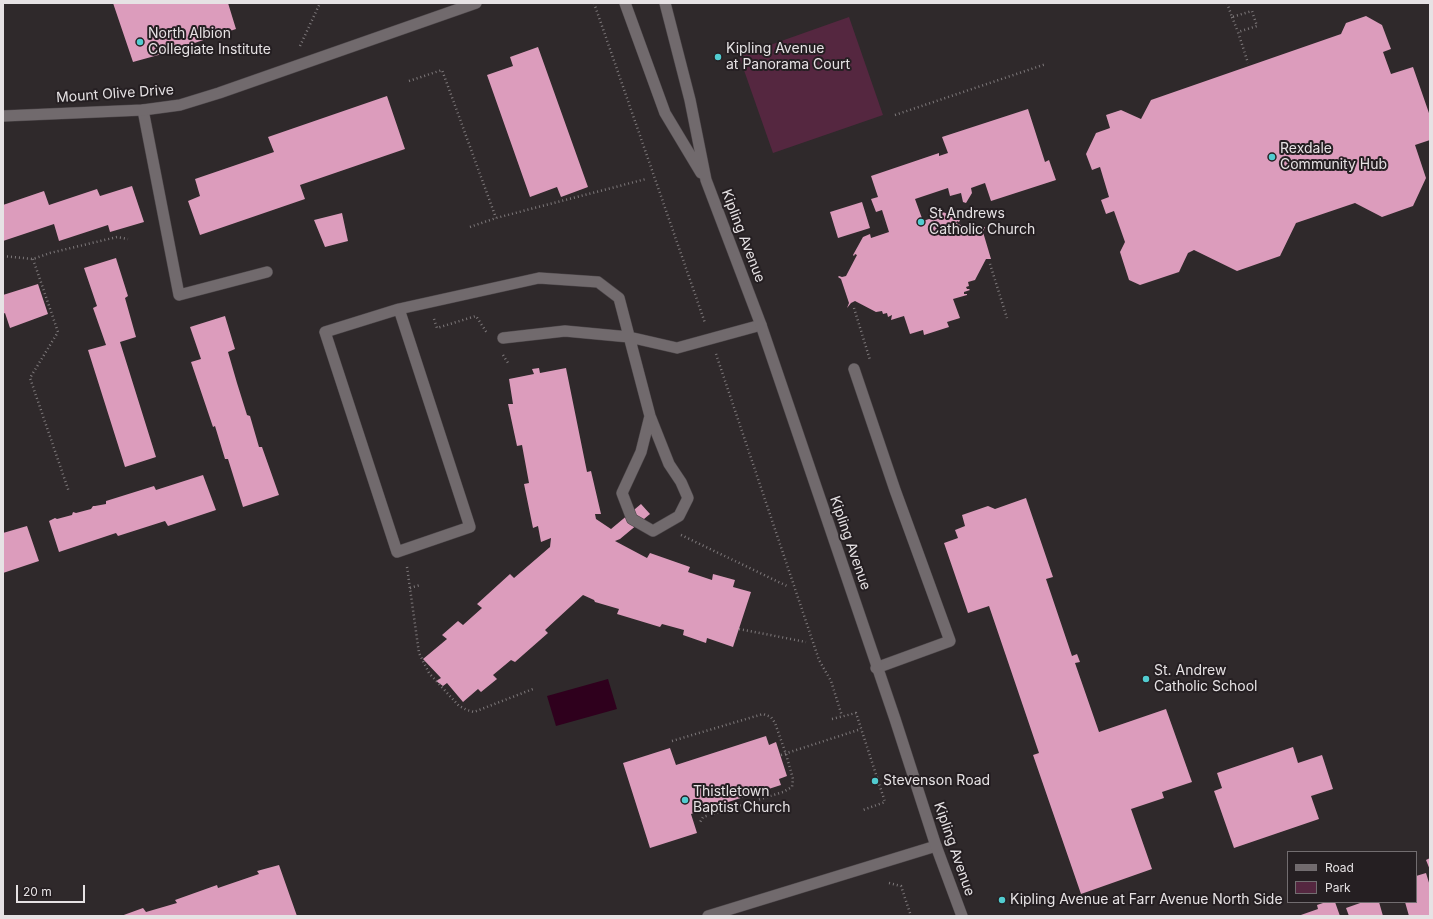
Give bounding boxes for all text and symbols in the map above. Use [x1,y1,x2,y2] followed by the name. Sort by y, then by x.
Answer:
[148,26,271,58] place label: North Albion Collegiate Institute
[135,37,145,47] marker: North Albion Collegiate Institute
[726,41,850,74] place label: Kipling Avenue at Panorama Court
[713,52,723,62] marker: Kipling Avenue at Panorama Court
[56,82,174,106] street label: Mount Olive Drive
[1280,141,1387,174] place label: Rexdale Community Hub
[1267,152,1277,162] marker: Rexdale Community Hub
[718,187,768,285] street label: Kipling Avenue
[929,206,1035,238] place label: St Andrews Catholic Church
[916,217,926,227] marker: St Andrews Catholic Church
[826,494,874,592] street label: Kipling Avenue
[1154,663,1257,696] place label: St. Andrew Catholic School
[1141,674,1151,684] marker: St. Andrew Catholic School
[883,773,990,789] place label: Stevenson Road
[870,776,880,786] marker: Stevenson Road
[693,784,791,816] place label: Thistletown Baptist Church
[680,795,690,805] marker: Thistletown Baptist Church
[930,800,978,898] street label: Kipling Avenue
[1287,851,1417,903] legend
[1325,860,1354,875] text: Road
[18,877,87,903] scale bar
[1325,880,1351,895] text: Park
[23,884,52,899] text: 20 m
[1010,892,1283,908] place label: Kipling Avenue at Farr Avenue North Side
[997,895,1007,905] marker: Kipling Avenue at Farr Avenue North Side

